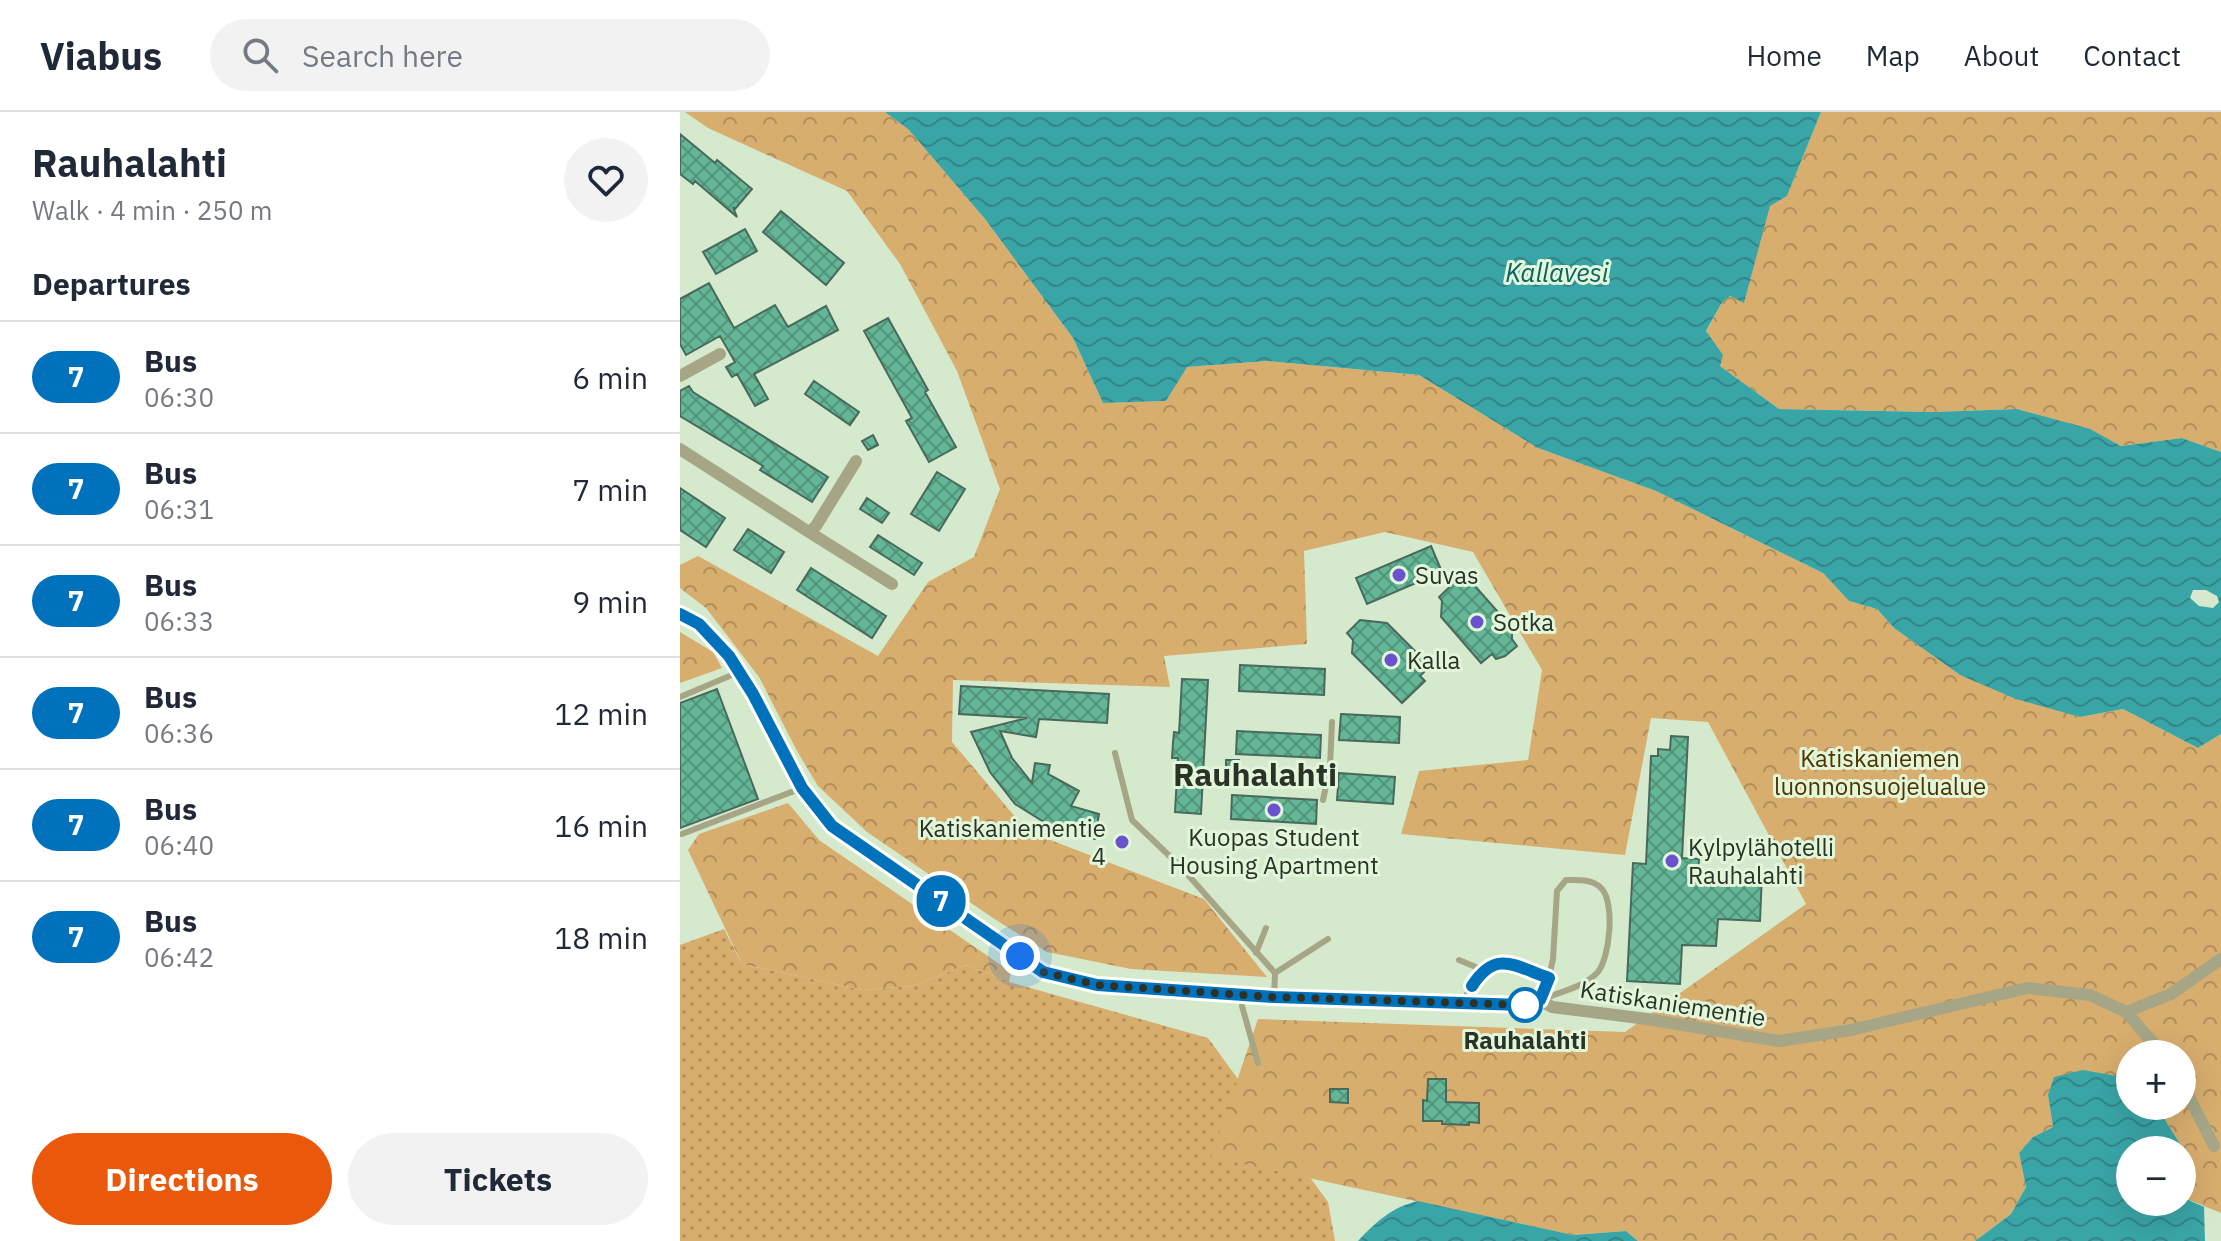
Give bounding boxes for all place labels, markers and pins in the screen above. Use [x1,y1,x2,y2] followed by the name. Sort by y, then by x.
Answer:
[1415,559,1479,591] place label: Suvas
[1390,566,1408,584] marker: Suvas
[1493,606,1554,638] place label: Sotka
[1468,613,1486,631] marker: Sotka
[1407,644,1461,676] place label: Kalla
[1382,651,1400,669] marker: Kalla
[1265,801,1283,819] marker: Kuopas Student Housing Apartment
[919,812,1106,872] place label: Katiskaniementie 4
[1169,821,1379,881] place label: Kuopas Student Housing Apartment
[1688,831,1834,891] place label: Kylpylähotelli Rauhalahti
[1113,833,1131,851] marker: Katiskaniementie 4
[1663,852,1681,870] marker: Kylpylähotelli Rauhalahti
[1508,988,1542,1022] marker: Rauhalahti
[1463,1024,1587,1056] place label: Rauhalahti

